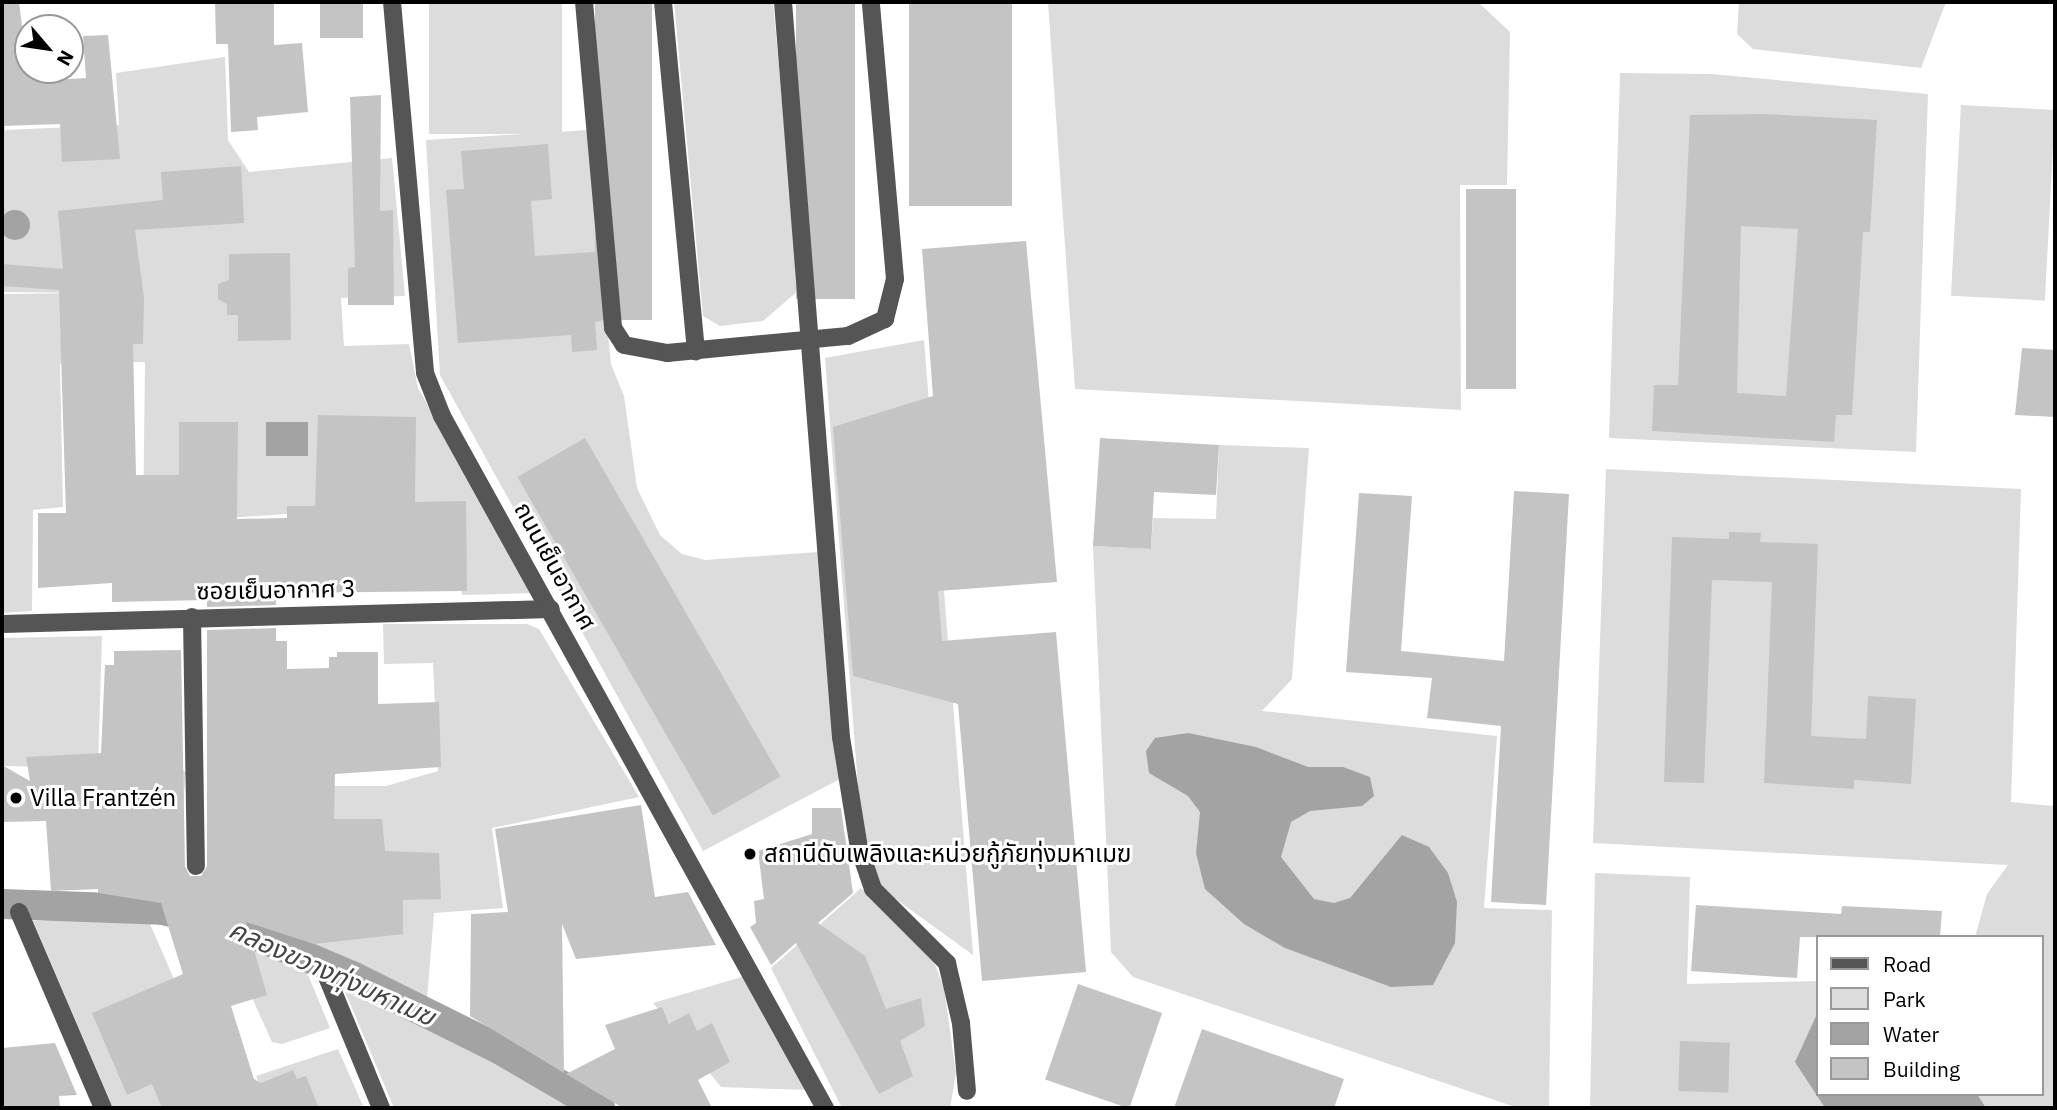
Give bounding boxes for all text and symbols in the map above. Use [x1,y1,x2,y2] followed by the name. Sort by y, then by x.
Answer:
[14,14,84,84] north arrow
[52,46,79,70] text: N
[508,497,602,635] street label: ถนนเย็นอากาศ
[196,574,356,606] street label: ซอยเย็นอากาศ 3
[30,784,176,812] place label: Villa Frantzén
[8,790,24,806] marker: Villa Frantzén
[764,840,1131,868] place label: สถานีดับเพลิงและหน่วยกู้ภัยทุ่งมหาเมฆ
[742,846,758,862] marker: สถานีดับเพลิงและหน่วยกู้ภัยทุ่งมหาเมฆ
[224,914,440,1032] water label: คลองขวางทุ่งมหาเมฆ
[1815,935,2043,1096] legend
[1883,950,1931,978] text: Road
[1883,985,1926,1013] text: Park
[1883,1020,1939,1048] text: Water
[1883,1055,1960,1083] text: Building

